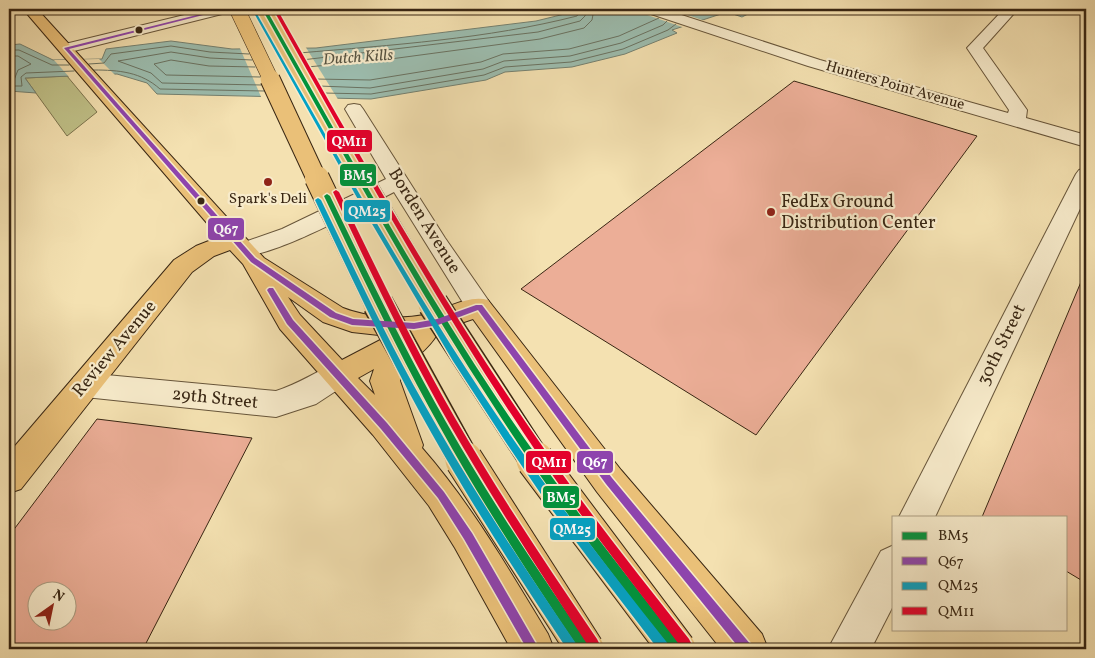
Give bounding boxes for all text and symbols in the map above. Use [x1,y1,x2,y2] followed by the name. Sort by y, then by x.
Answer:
[134,25,144,35] unlabelled marker
[322,45,394,71] water label: Dutch Kills
[823,56,967,116] street label: Hunters Point Avenue
[326,129,373,153] line badge: QM11
[331,133,367,152] text: QM11
[339,163,377,187] line badge: BM5
[382,163,466,279] street label: Borden Avenue
[343,167,373,186] text: BM5
[262,176,274,188] marker: Spark's Deli
[229,189,307,210] place label: Spark's Deli
[781,190,936,236] place label: FedEx Ground Distribution Center
[196,196,206,206] unlabelled marker
[343,199,391,223] line badge: QM25
[348,203,386,222] text: QM25
[765,206,777,218] marker: FedEx Ground Distribution Center
[207,217,245,241] line badge: Q67
[214,221,239,240] text: Q67
[67,295,163,403] street label: Review Avenue
[972,300,1032,390] street label: 30th Street
[171,382,259,416] street label: 29th Street
[525,450,572,474] line badge: QM11
[576,450,614,474] line badge: Q67
[531,454,567,473] text: QM11
[583,454,608,473] text: Q67
[542,485,580,509] line badge: BM5
[546,489,576,508] text: BM5
[892,516,1068,630] legend
[549,517,596,541] line badge: QM25
[553,521,591,540] text: QM25
[938,526,968,547] text: BM5
[938,552,964,573] text: Q67
[938,576,978,597] text: QM25
[28,580,78,630] north arrow
[49,586,68,607] text: N
[938,602,975,623] text: QM11

